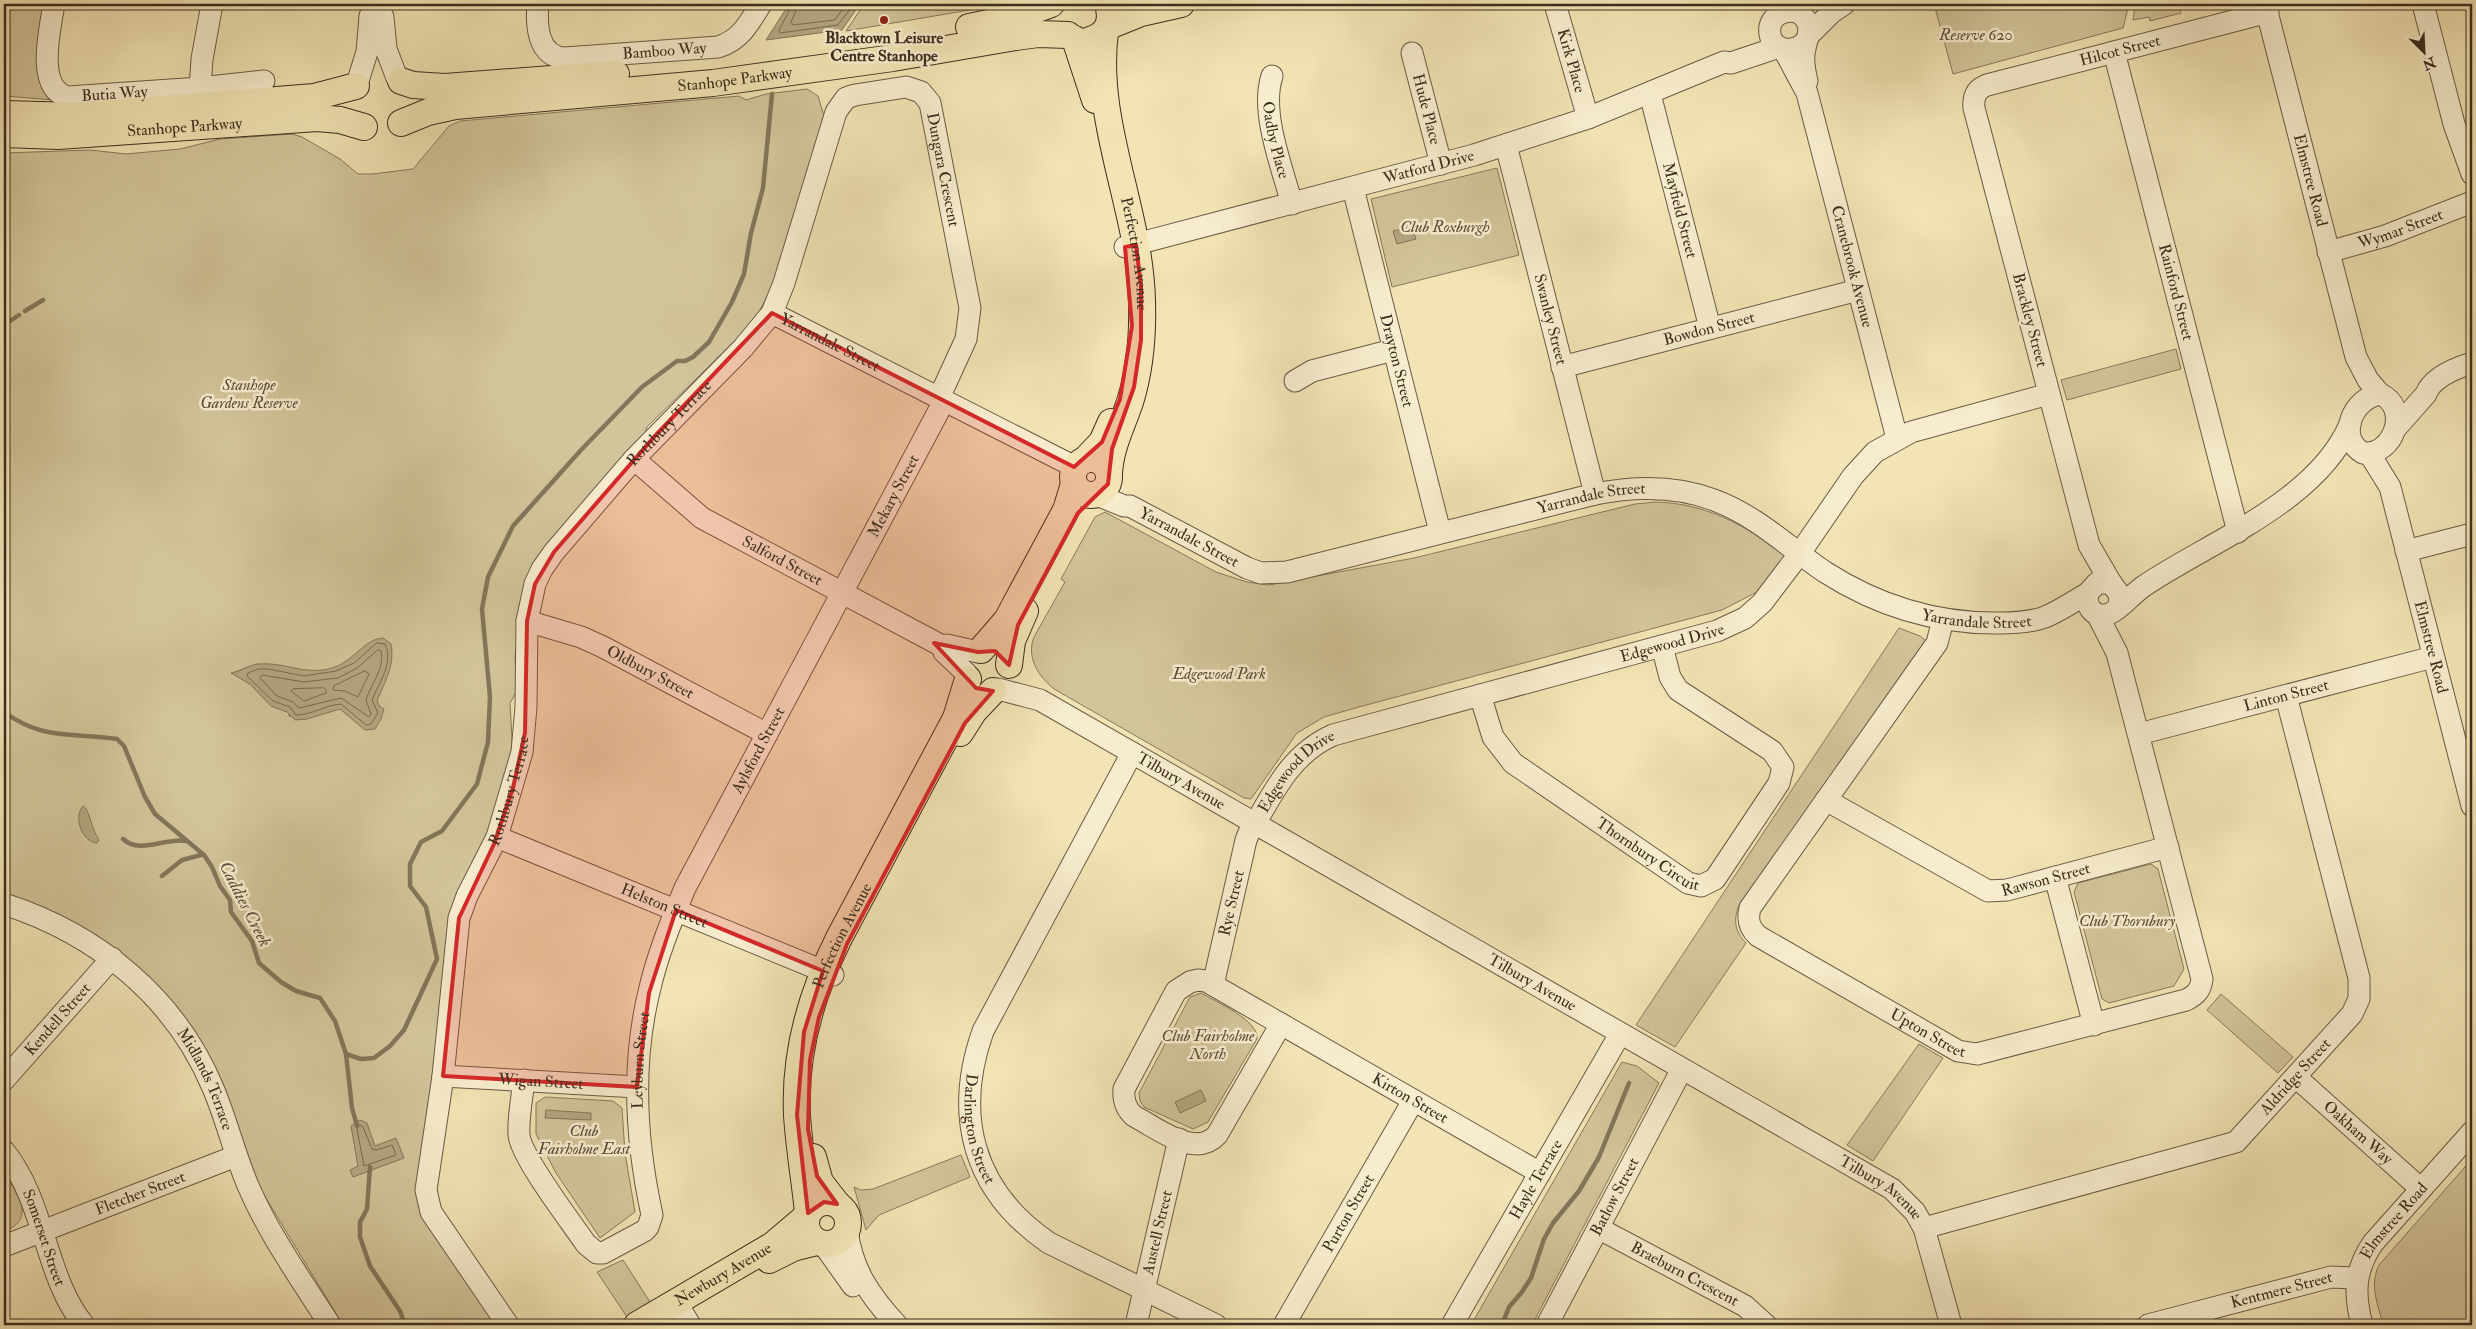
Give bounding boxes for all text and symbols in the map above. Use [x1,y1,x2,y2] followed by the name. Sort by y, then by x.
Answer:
[878,14,890,26] marker: Blacktown Leisure Centre Stanhope
[1938,25,2013,45] park label: Reserve 620
[1553,26,1590,95] street label: Kirk Place
[825,28,943,67] place label: Blacktown Leisure Centre Stanhope
[2398,28,2448,78] north arrow
[2077,30,2163,71] street label: Hilcot Street
[622,38,708,64] street label: Bamboo Way
[2419,53,2439,74] text: N
[677,62,794,96] street label: Stanhope Parkway
[1408,72,1446,147] street label: Hude Place
[81,82,149,106] street label: Butia Way
[1258,101,1294,181] street label: Oadby Place
[922,111,964,229] street label: Dungara Crescent
[126,113,244,141] street label: Stanhope Parkway
[2289,132,2332,229] street label: Elmstree Road
[1380,145,1477,189] street label: Watford Drive
[1658,160,1702,260] street label: Mayfield Street
[1116,195,1152,311] street label: Perfection Avenue
[1827,203,1878,330] street label: Cranebrook Avenue
[2354,204,2446,253] street label: Wymar Street
[1400,217,1490,237] park label: Club Roxburgh
[2154,242,2198,343] street label: Rainford Street
[2008,271,2052,369] street label: Brackley Street
[1529,272,1572,367] street label: Swanley Street
[1661,307,1757,350] street label: Bowdon Street
[776,309,884,376] street label: Yarrandale Street
[1375,312,1418,409] street label: Drayton Street
[200,375,299,413] park label: Stanhope Gardens Reserve
[622,375,716,470] street label: Rothbury Terrace
[863,451,924,541] street label: Mekary Street
[1535,478,1646,518] street label: Yarrandale Street
[1136,503,1242,572] street label: Yarrandale Street
[739,531,826,590] street label: Salford Street
[2410,598,2453,695] street label: Elmstree Road
[1920,605,2033,633] street label: Yarrandale Street
[1618,619,1728,667] street label: Edgewood Drive
[603,641,697,703] street label: Oldbury Street
[1171,664,1266,684] park label: Edgewood Park
[2241,675,2331,716] street label: Linton Street
[727,704,789,798] street label: Aylsford Street
[1254,725,1338,816] street label: Edgewood Drive
[484,735,533,849] street label: Rothbury Terrace
[1133,748,1229,814] street label: Tilbury Avenue
[1592,813,1701,895] street label: Thornbury Circuit
[214,857,276,951] water label: Caddies Creek
[1999,858,2092,901] street label: Rawson Street
[1214,868,1249,938] street label: Rye Street
[618,879,711,933] street label: Helston Street
[808,879,877,991] street label: Perfection Avenue
[2079,911,2176,931] park label: Club Thornbury
[1484,949,1580,1016] street label: Tilbury Avenue
[20,979,95,1060] street label: Kendell Street
[1886,1004,1967,1062] street label: Upton Street
[628,1010,655,1109] street label: Leyburn Street
[172,1024,238,1133] street label: Midlands Terrace
[1162,1026,1255,1064] park label: Club Fairholme North
[2255,1034,2335,1120] street label: Aldridge Street
[497,1069,584,1094] street label: Wigan Street
[1369,1069,1452,1128] street label: Kirton Street
[960,1072,1000,1188] street label: Darlington Street
[2319,1096,2398,1170] street label: Oakham Way
[537,1121,632,1159] park label: Club Fairholme East
[1505,1136,1567,1223] street label: Hayle Terrace
[1836,1151,1927,1223] street label: Tilbury Avenue
[1586,1154,1643,1239] street label: Batlow Street
[92,1167,188,1220] street label: Fletcher Street
[1318,1171,1379,1256] street label: Purton Street
[2355,1178,2432,1263] street label: Elmstree Road
[18,1186,70,1289] street label: Somerset Street
[1138,1188,1177,1278] street label: Austell Street
[1627,1237,1742,1311] street label: Braeburn Crescent
[671,1238,776,1311] street label: Newbury Avenue
[2228,1267,2335,1313] street label: Kentmere Street

